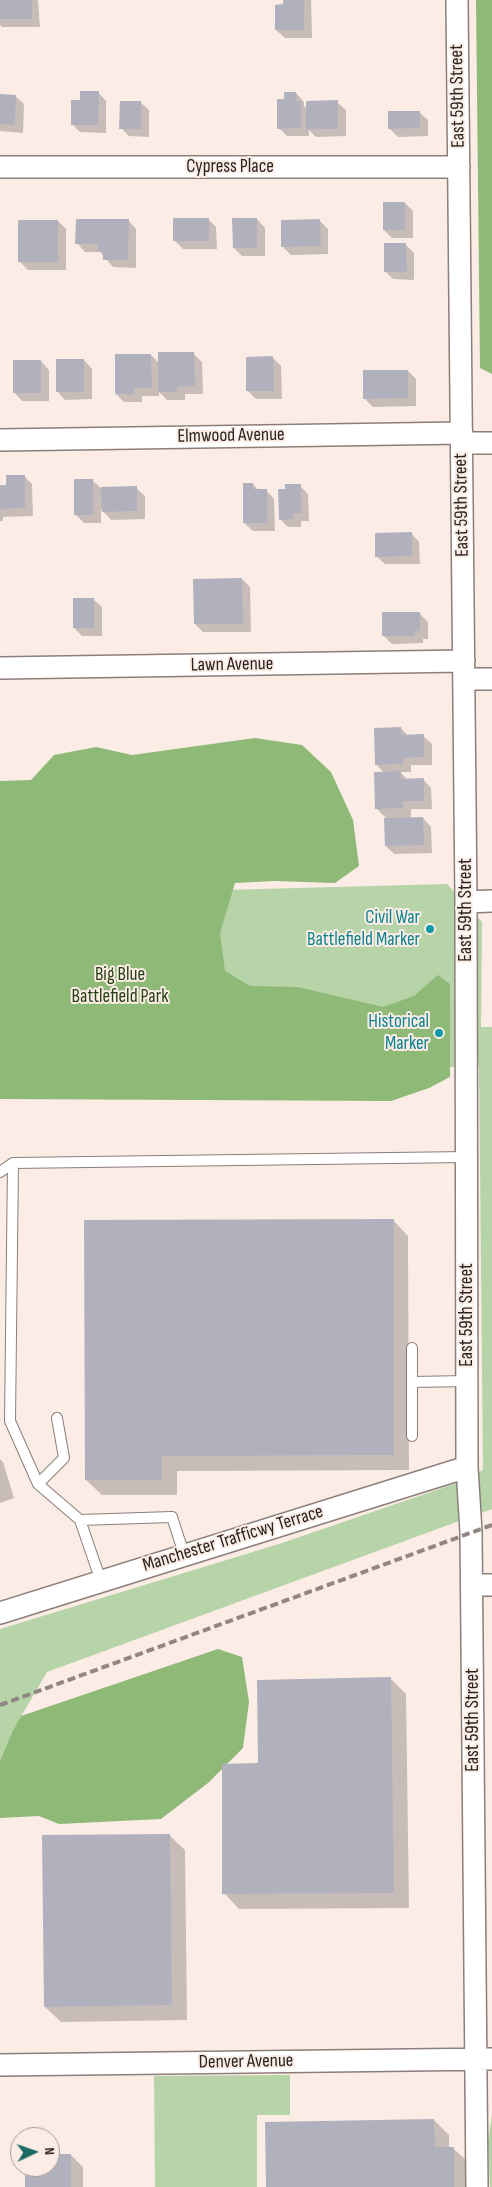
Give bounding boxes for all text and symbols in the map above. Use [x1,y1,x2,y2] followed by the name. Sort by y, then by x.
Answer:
[446,44,470,148] street label: East 59th Street
[186,156,274,178] street label: Cypress Place
[177,424,285,448] street label: Elmwood Avenue
[450,453,474,557] street label: East 59th Street
[191,653,273,677] street label: Lawn Avenue
[455,858,477,962] street label: East 59th Street
[307,907,420,951] place label: Civil War Battlefield Marker
[424,923,436,935] marker: Civil War Battlefield Marker
[72,964,168,1008] park label: Big Blue Battlefield Park
[368,1011,429,1055] place label: Historical Marker
[433,1027,445,1039] marker: Historical Marker
[456,1263,478,1367] street label: East 59th Street
[140,1501,326,1577] street label: Manchester Trafficwy Terrace
[462,1668,484,1772] street label: East 59th Street
[198,2050,294,2074] street label: Denver Avenue
[10,2127,60,2177] north arrow
[41,2147,58,2155] text: N

